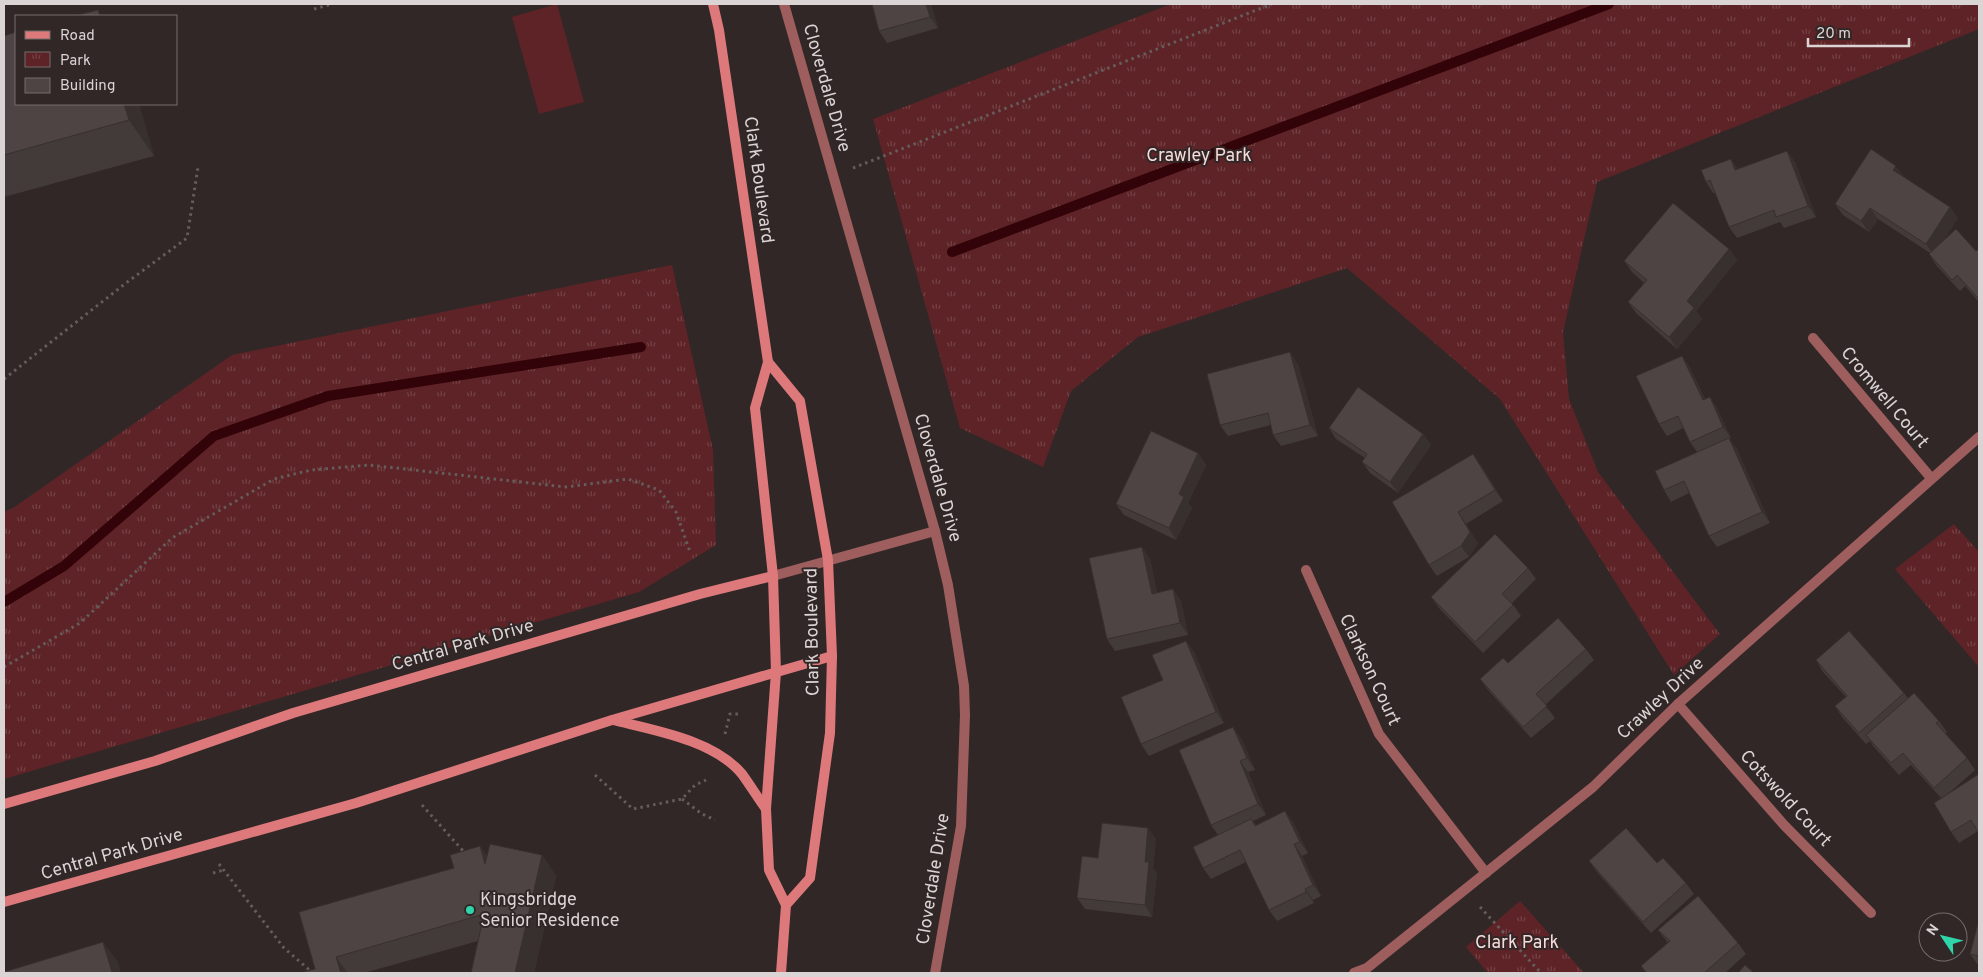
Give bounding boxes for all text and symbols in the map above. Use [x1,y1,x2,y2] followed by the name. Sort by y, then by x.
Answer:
[15,15,178,105] legend
[1808,15,1909,47] scale bar
[797,21,855,155] street label: Cloverdale Drive
[1816,25,1851,44] text: 20 m
[60,27,95,46] text: Road
[60,52,91,71] text: Park
[60,77,115,96] text: Building
[738,115,778,245] street label: Clark Boulevard
[1146,145,1252,168] park label: Crawley Park
[1835,343,1933,453] street label: Cromwell Court
[908,411,966,545] street label: Cloverdale Drive
[800,568,826,696] street label: Clark Boulevard
[1333,610,1405,730] street label: Clarkson Court
[389,615,537,677] street label: Central Park Drive
[1613,653,1709,745] street label: Crawley Drive
[1734,746,1836,852] street label: Cotswold Court
[912,812,956,946] street label: Cloverdale Drive
[38,824,186,886] street label: Central Park Drive
[480,889,619,933] place label: Kingsbridge Senior Residence
[464,904,476,916] marker: Kingsbridge Senior Residence
[1918,912,1968,962] north arrow
[1924,921,1943,939] text: N
[1475,932,1559,955] park label: Clark Park

